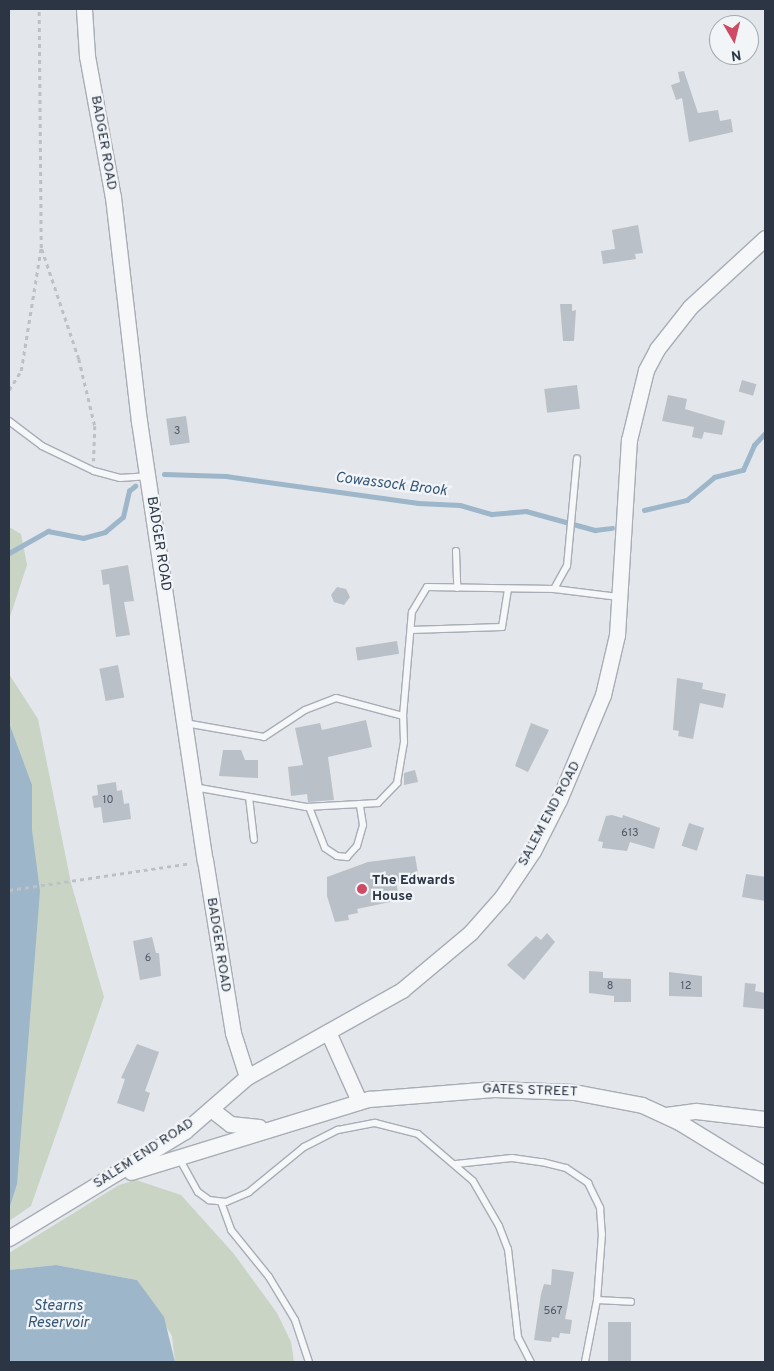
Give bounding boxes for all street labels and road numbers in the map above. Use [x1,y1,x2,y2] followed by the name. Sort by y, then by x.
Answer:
[86,94,120,192] street label: BADGER ROAD
[142,495,174,593] street label: BADGER ROAD
[515,759,585,869] street label: SALEM END ROAD
[202,896,234,994] street label: BADGER ROAD
[482,1081,578,1101] street label: GATES STREET
[91,1115,197,1193] street label: SALEM END ROAD

